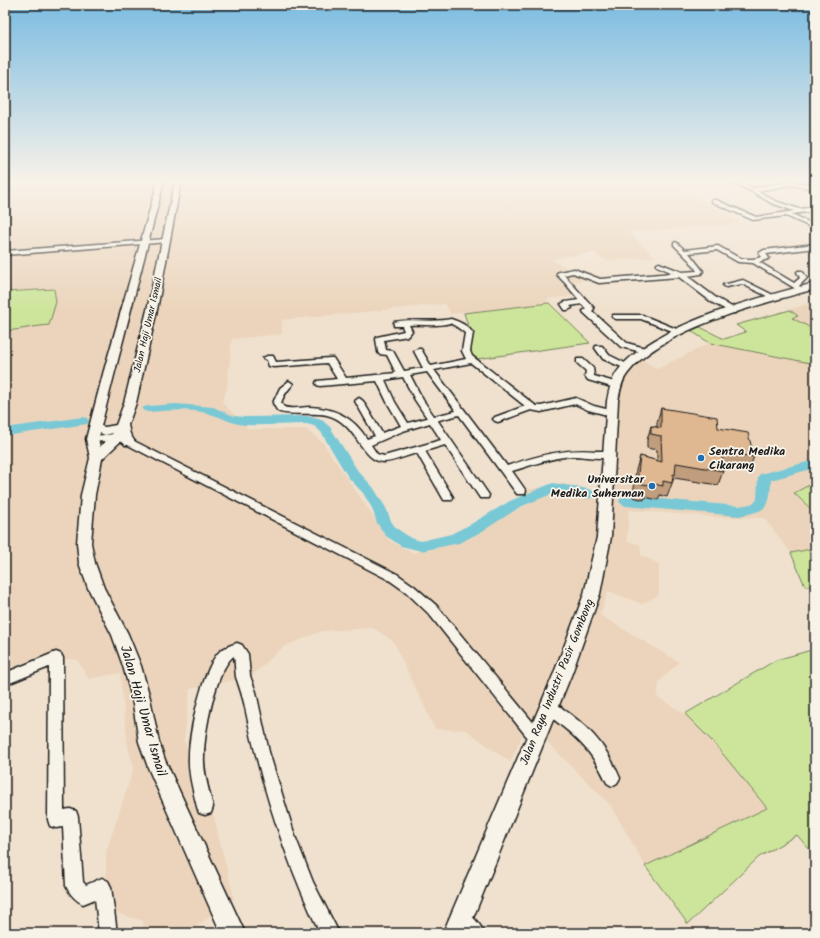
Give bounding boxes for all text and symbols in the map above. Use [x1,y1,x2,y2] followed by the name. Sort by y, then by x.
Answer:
[129,275,167,374] street label: Jalan Haji Umar Ismail
[709,442,785,475] place label: Sentra Medika Cikarang
[696,453,706,463] marker: Sentra Medika Cikarang
[551,470,645,503] place label: Universitar Medika Suherman
[647,481,657,491] marker: Universitar Medika Suherman
[515,596,599,768] street label: Jalan Raya Industri Pasir Gombong
[114,643,172,780] street label: Jalan Haji Umar Ismail

